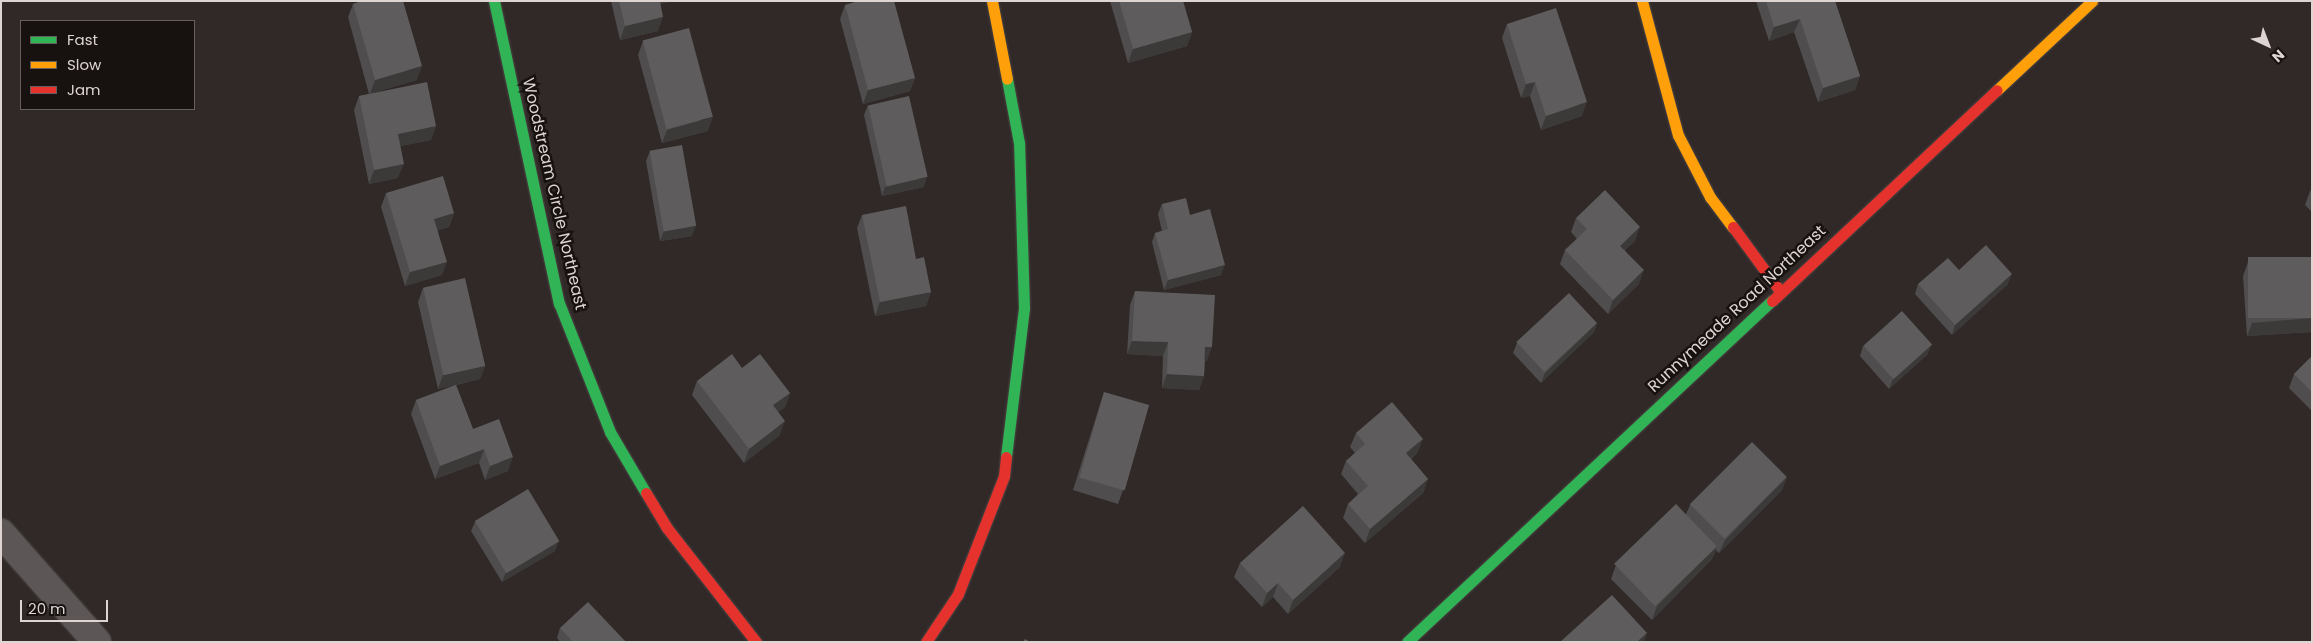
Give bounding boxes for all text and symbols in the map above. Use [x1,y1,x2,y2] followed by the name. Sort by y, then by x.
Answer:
[20,20,195,110] legend
[2243,20,2293,70] north arrow
[67,29,98,50] text: Fast
[2268,45,2289,67] text: N
[67,54,101,75] text: Slow
[518,76,590,312] street label: Woodstream Circle Northeast
[67,79,101,100] text: Jam
[1644,222,1830,396] street label: Runnymeade Road Northeast
[22,590,110,622] scale bar
[28,598,66,619] text: 20 m

